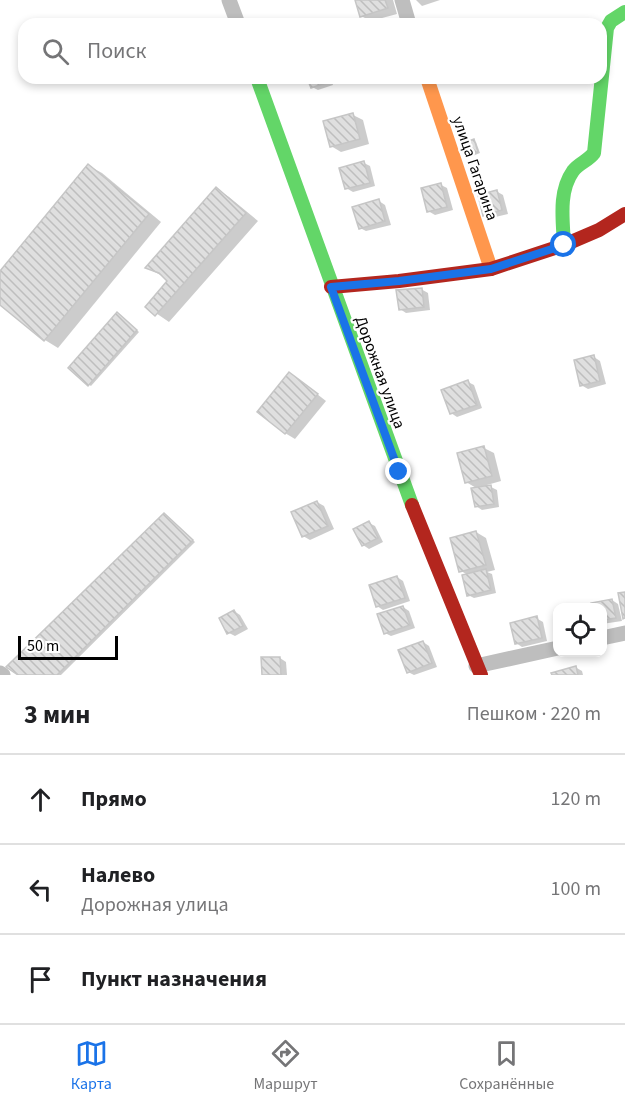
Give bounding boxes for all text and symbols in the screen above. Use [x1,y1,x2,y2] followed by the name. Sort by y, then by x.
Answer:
[18,18,607,84] search box
[39,35,72,68] icon: search
[87,35,146,67] text: Поиск
[447,113,503,223] street label: улица Гагарина
[550,231,576,257] route start
[350,313,411,432] street label: Дорожная улица
[385,458,411,484] route end
[553,603,607,657] map controls
[553,603,607,657] button: locate
[18,633,118,660] scale bar
[27,635,59,657] text: 50 m
[24,696,90,733] text: 3 мин
[467,700,601,728] text: Пешком · 220 m
[24,783,57,816] icon: ahead
[81,783,147,815] text: Прямо
[551,785,601,813] text: 120 m
[81,859,155,891] text: Налево
[24,873,57,906] icon: left
[551,875,601,903] text: 100 m
[81,891,229,919] text: Дорожная улица
[24,963,57,996] icon: arrive
[81,963,267,995] text: Пункт назначения
[71,1037,112,1095] tab: Карта
[253,1037,318,1095] tab: Маршрут
[459,1037,554,1095] tab: Сохранённые

